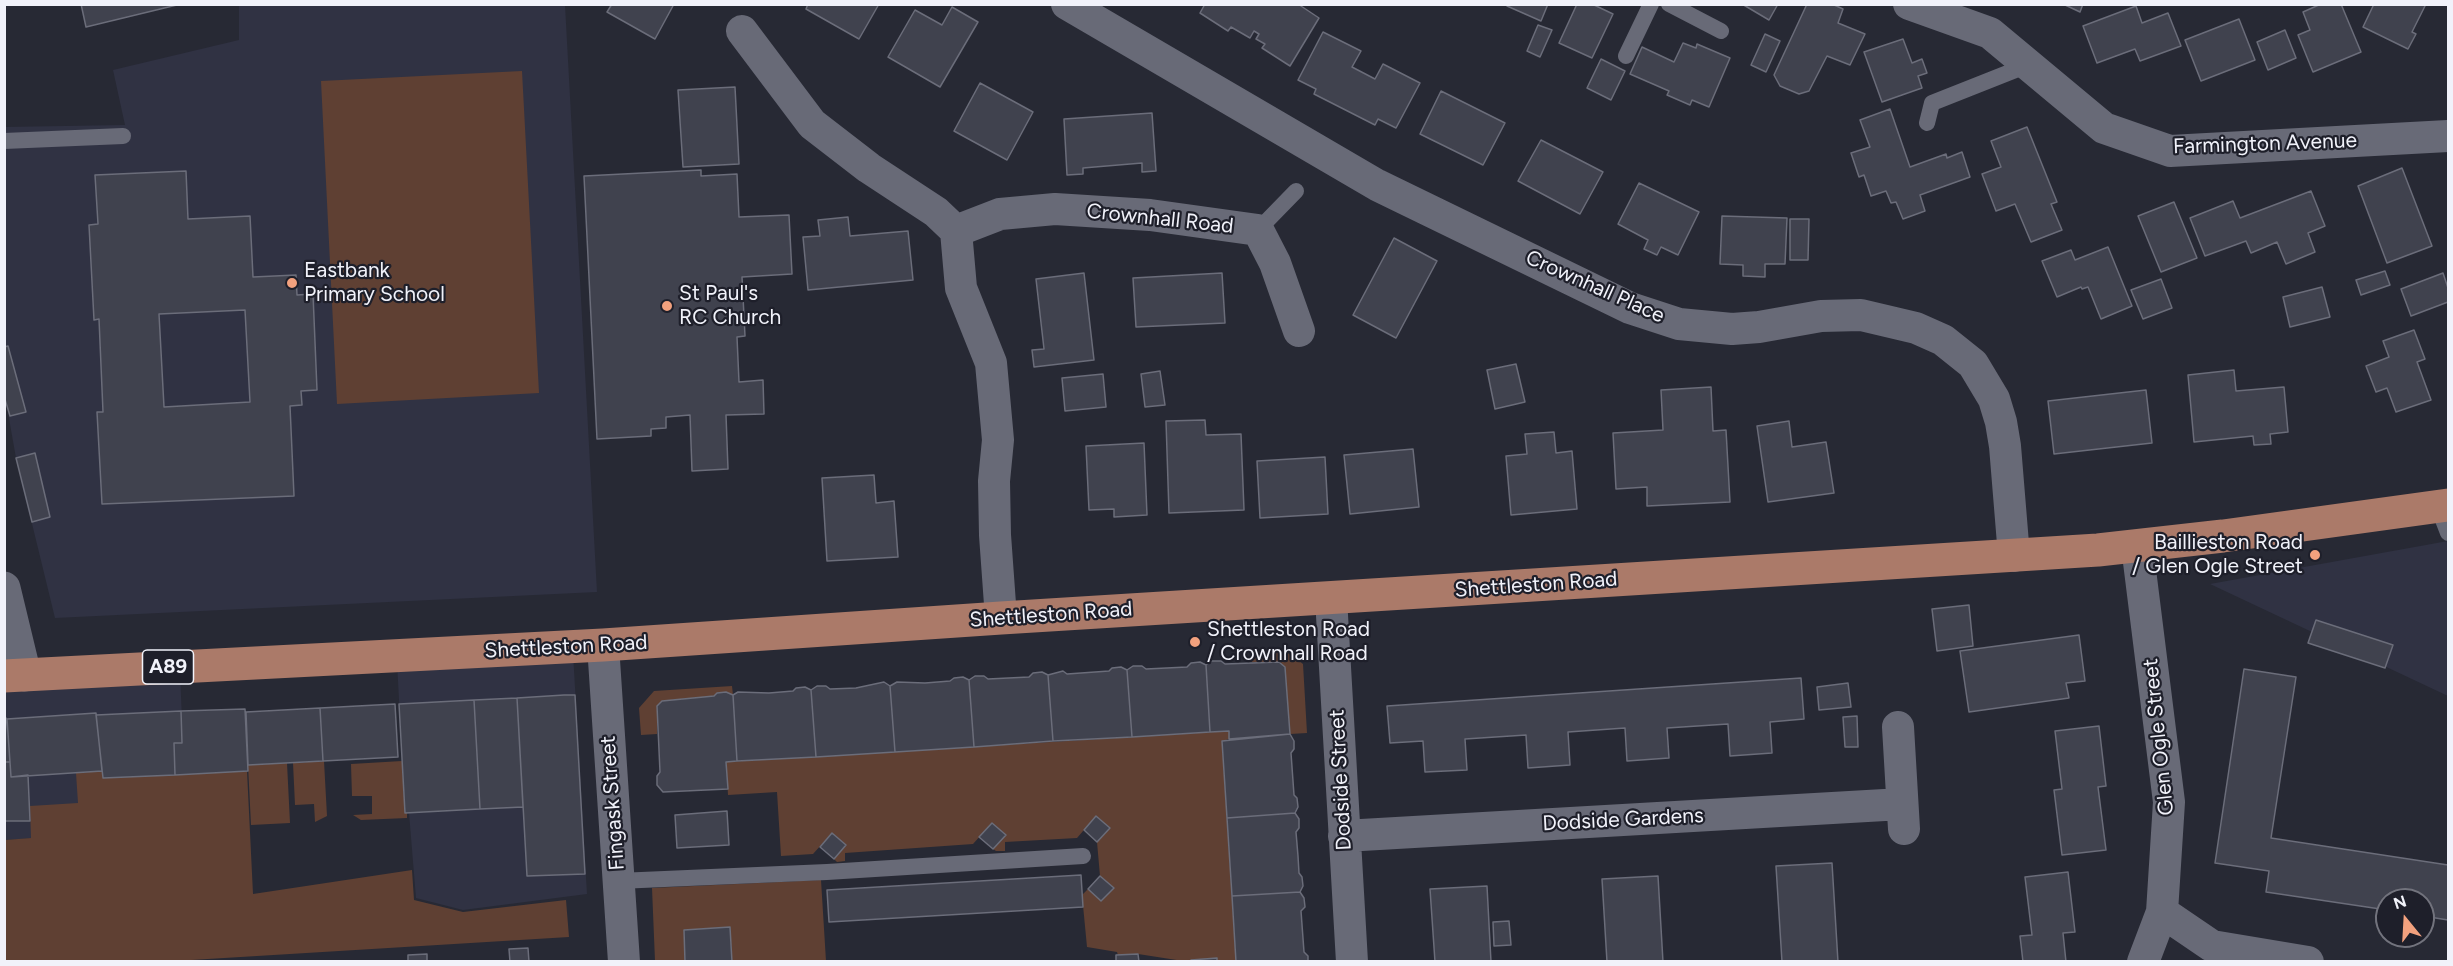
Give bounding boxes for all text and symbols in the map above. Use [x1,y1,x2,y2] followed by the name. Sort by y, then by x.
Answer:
[2173,128,2357,160] street label: Farmington Avenue
[1085,199,1235,239] street label: Crownhall Road
[1522,245,1668,329] street label: Crownhall Place
[304,258,445,308] place label: Eastbank Primary School
[285,276,299,290] marker: Eastbank Primary School
[679,281,781,331] place label: St Paul's RC Church
[660,299,674,313] marker: St Paul's RC Church
[2132,530,2303,580] place label: Baillieston Road / Glen Ogle Street
[2308,548,2322,562] marker: Baillieston Road / Glen Ogle Street
[1454,567,1618,603] street label: Shettleston Road
[969,597,1133,633] street label: Shettleston Road
[1207,617,1370,667] place label: Shettleston Road / Crownhall Road
[484,630,648,664] street label: Shettleston Road
[1188,635,1202,649] marker: Shettleston Road / Crownhall Road
[142,650,194,684] road number: A89
[2138,657,2180,817] street label: Glen Ogle Street
[1325,709,1357,851] street label: Dodside Street
[596,735,630,871] street label: Fingask Street
[1542,803,1704,837] street label: Dodside Gardens
[2375,888,2435,948] north arrow
[2391,891,2409,913] text: N

